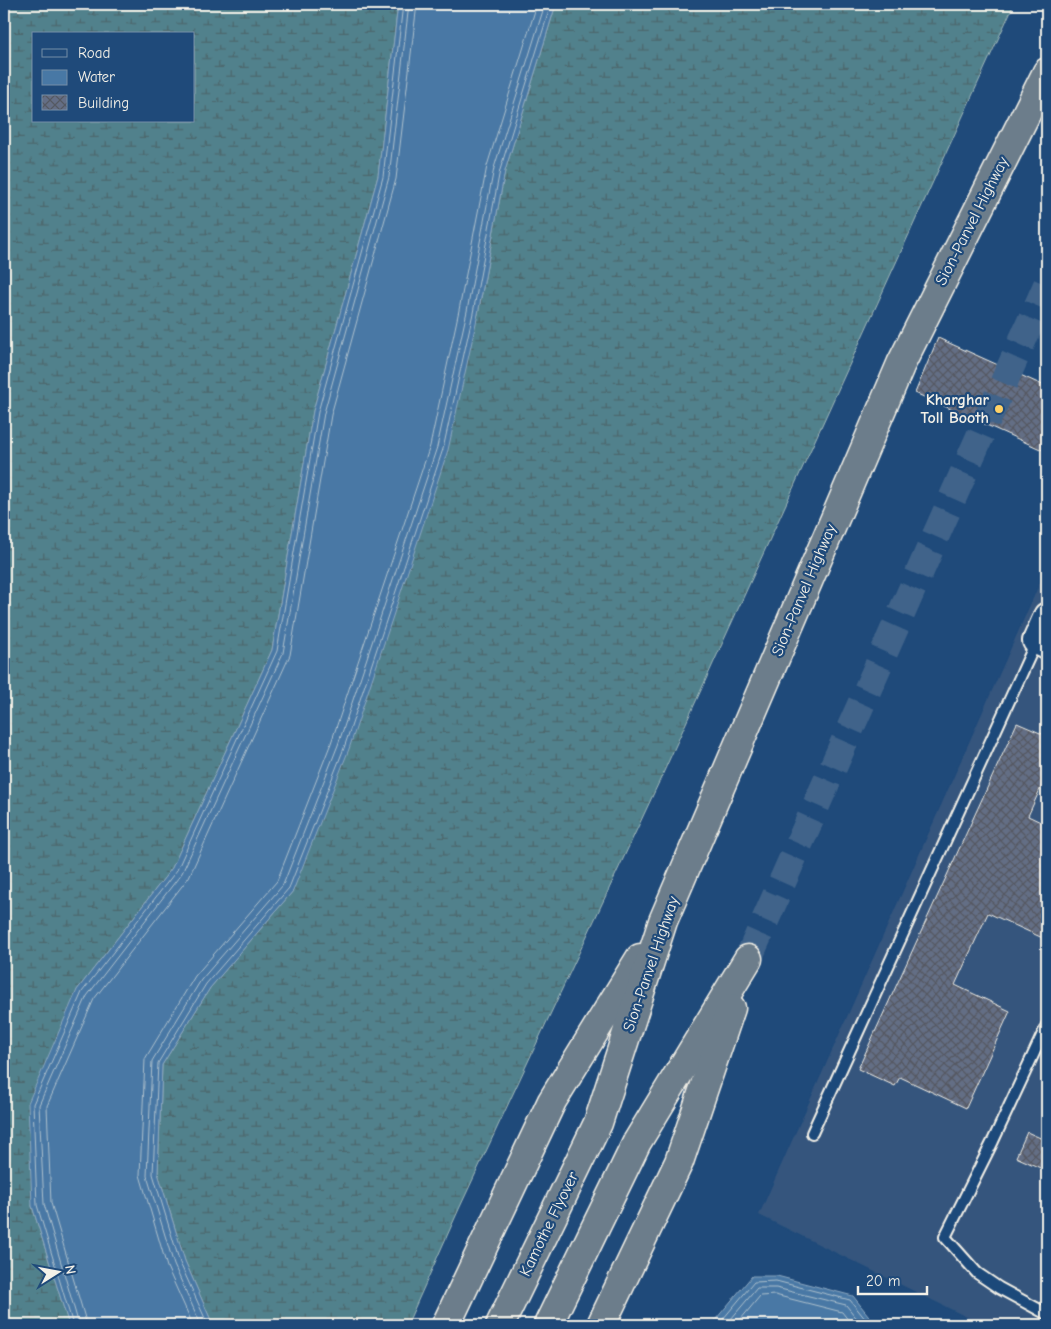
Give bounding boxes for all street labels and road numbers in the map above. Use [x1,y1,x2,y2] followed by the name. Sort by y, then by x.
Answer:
[932,153,1013,288] street label: Sion-Panvel Highway
[768,520,840,659] street label: Sion-Panvel Highway
[619,893,683,1034] street label: Sion-Panvel Highway
[516,1168,582,1279] street label: Kamothe Flyover

